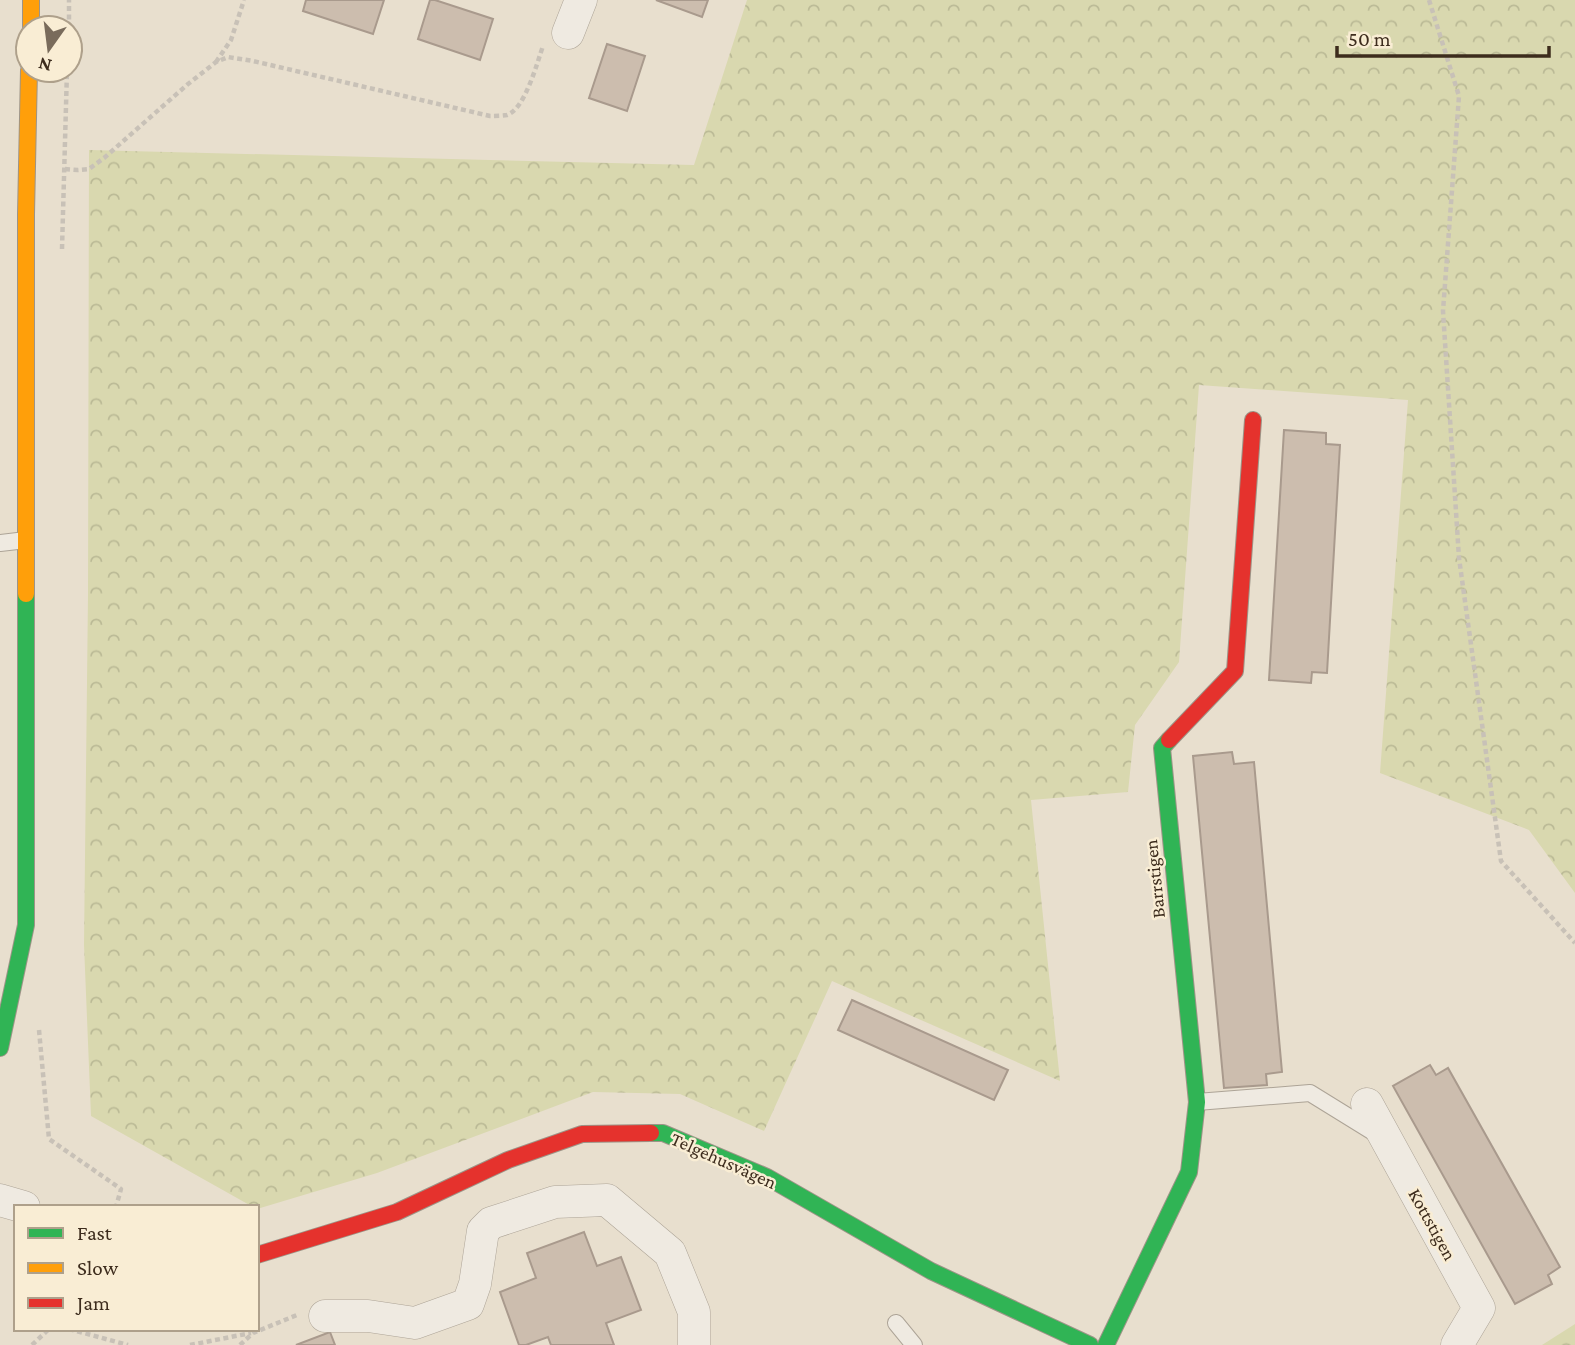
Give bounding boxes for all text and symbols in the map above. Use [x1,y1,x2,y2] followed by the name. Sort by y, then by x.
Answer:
[14,14,84,84] north arrow
[1337,14,1549,58] scale bar
[1348,27,1391,51] text: 50 m
[36,53,54,77] text: N
[1140,839,1169,919] street label: Barrstigen
[668,1128,780,1193] street label: Telgehusvägen
[1404,1185,1461,1264] street label: Kottstigen
[14,1205,259,1331] legend
[77,1221,113,1245] text: Fast
[77,1256,119,1280] text: Slow
[75,1291,110,1315] text: Jam

